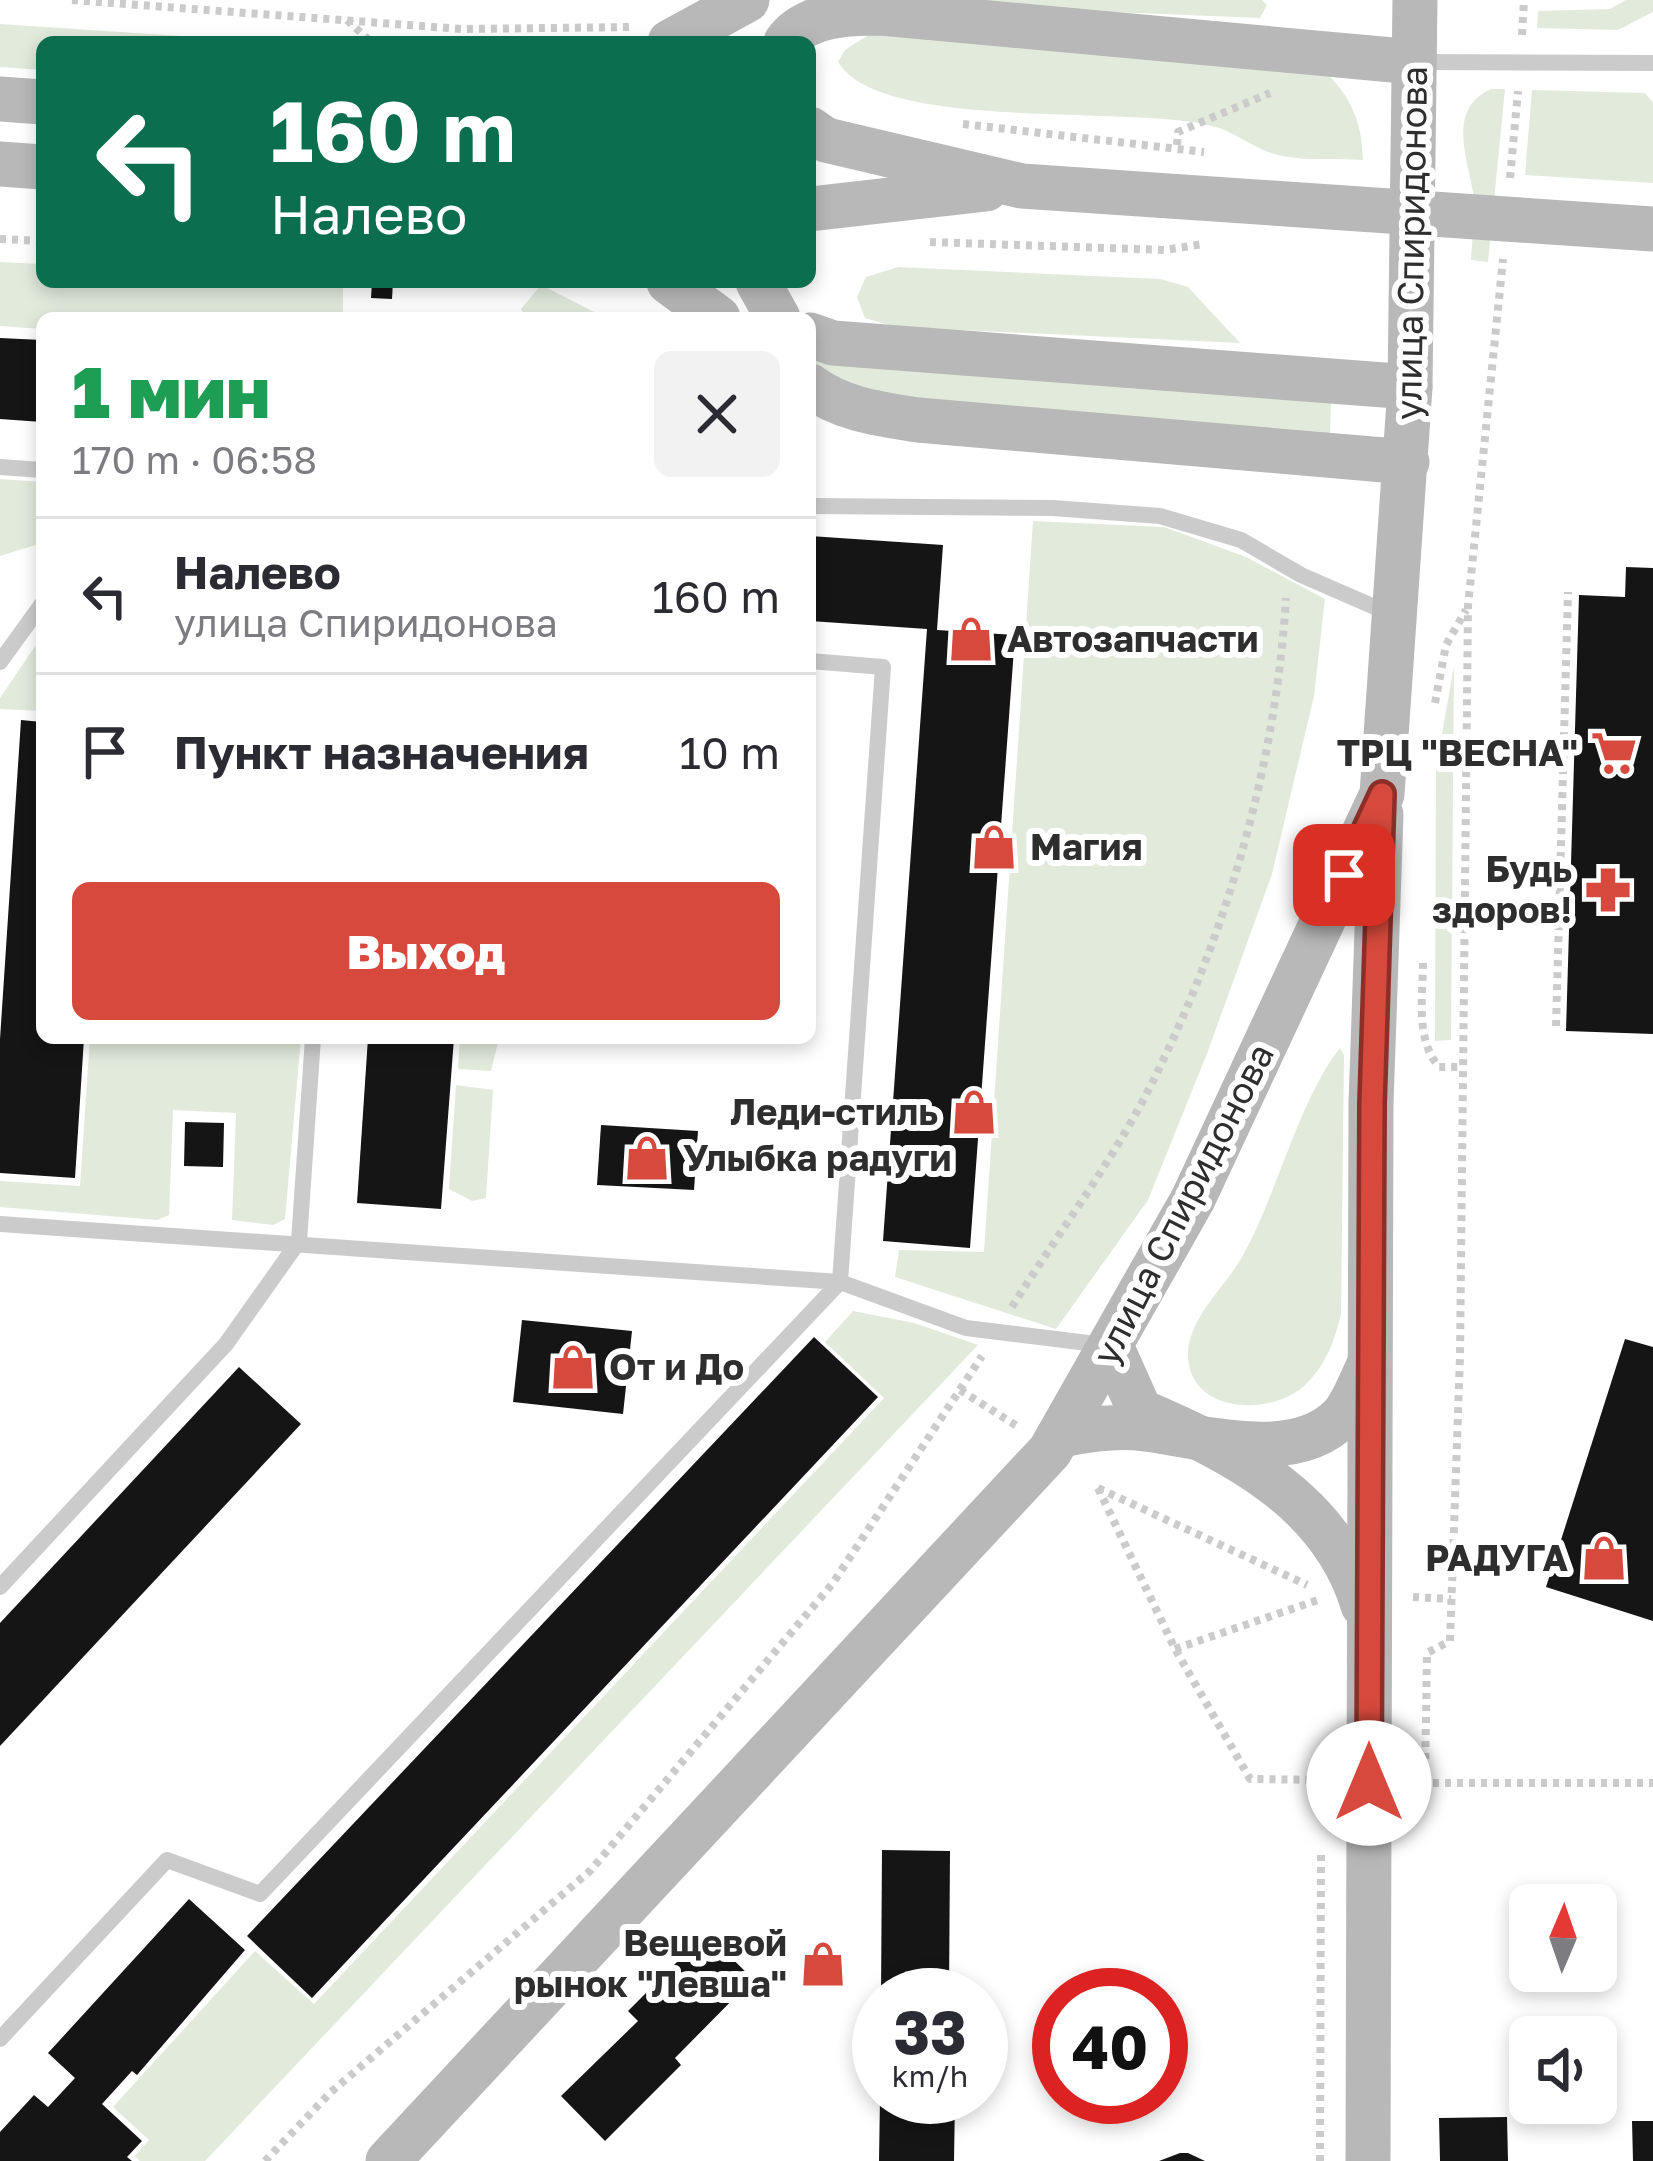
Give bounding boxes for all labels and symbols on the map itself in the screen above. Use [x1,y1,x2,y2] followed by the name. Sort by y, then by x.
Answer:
[1386,66,1435,420] street label: улица Спиридонова
[946,614,996,664] shop icon: Автозапчасти
[1007,617,1259,660] place label: Автозапчасти
[1589,728,1639,778] supermarket icon: ТРЦ "ВЕСНА"
[1337,731,1578,774] place label: ТРЦ "ВЕСНА"
[969,822,1019,872] shop icon: Магия
[1293,824,1395,926] pin
[1030,825,1143,868] place label: Магия
[1432,847,1572,931] place label: Будь здоров!
[1583,865,1633,915] pharmacy icon: Будь здоров!
[1083,1036,1282,1371] street label: улица Спиридонова
[949,1087,999,1137] shop icon: Леди-стиль
[730,1090,938,1133] place label: Леди-стиль
[622,1133,672,1183] shop icon: Улыбка радуги
[683,1136,951,1179] place label: Улыбка радуги
[548,1342,598,1392] shop icon: От и До
[609,1345,744,1388] place label: От и До
[1579,1533,1629,1583] shop icon: РАДУГА
[1425,1536,1568,1579] place label: РАДУГА
[1306,1720,1432,1846] position arrow
[1509,1884,1617,1992] north arrow
[514,1921,787,2005] place label: Вещевой рынок "Левша"
[798,1939,848,1989] shop icon: Вещевой рынок "Левша"
[1032,1968,1188,2124] speed limit sign: 40

